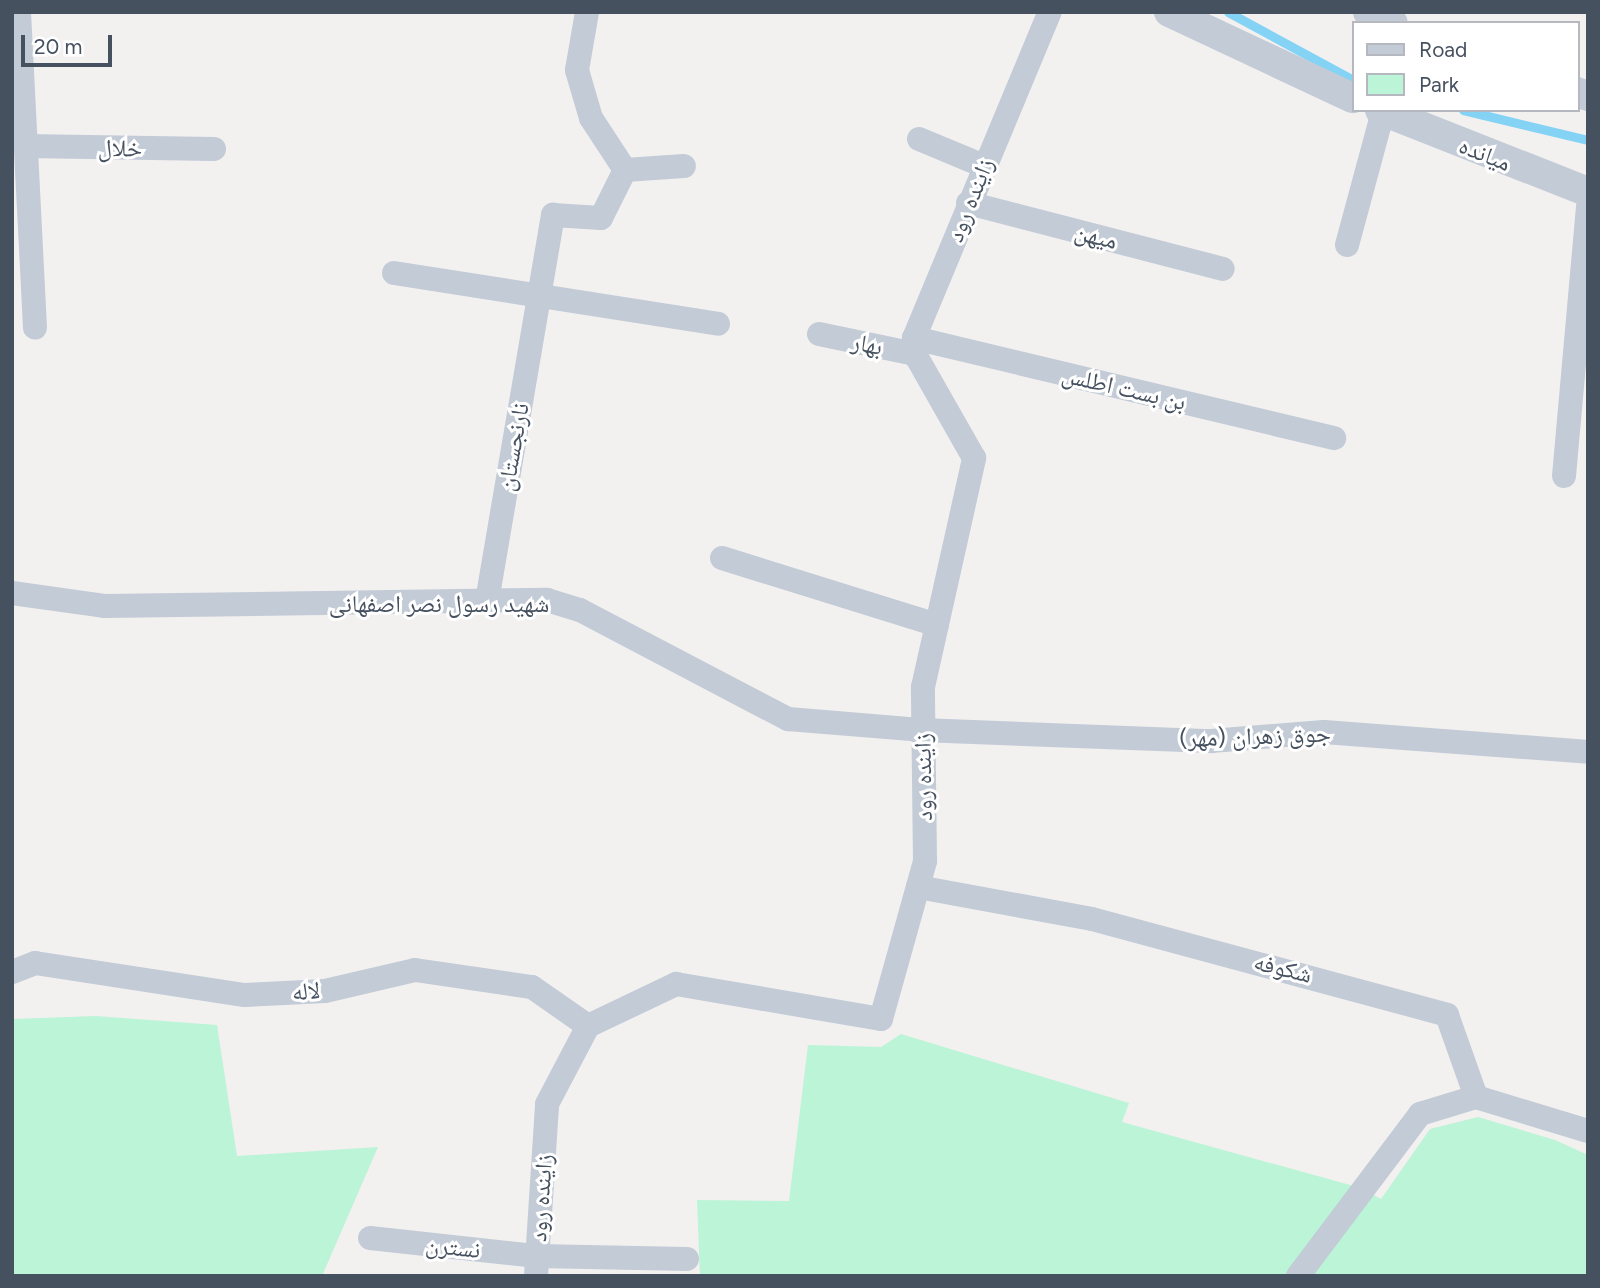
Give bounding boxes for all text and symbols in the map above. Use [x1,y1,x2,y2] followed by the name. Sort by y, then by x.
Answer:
[24,21,116,65] scale bar
[1352,21,1579,112] legend
[34,34,82,59] text: 20 m
[1419,37,1467,62] text: Road
[1419,72,1459,97] text: Park
[1455,131,1515,177] street label: میانده
[98,133,142,163] street label: خلال
[940,154,1000,246] street label: زاینده رود
[1072,217,1120,255] street label: میهن
[849,327,885,361] street label: بهار
[1059,360,1189,416] street label: بن بست اطلس
[491,401,535,493] street label: نارنجستان
[329,590,549,618] street label: شهید رسول نصر اصفهانی
[1179,719,1331,753] street label: جوق زهران (مهر)
[908,733,938,821] street label: زاینده رود
[1251,947,1315,989] street label: شکوفه
[291,976,321,1006] street label: لاله
[524,1153,558,1243] street label: زاینده رود
[424,1230,482,1264] street label: نسترن

